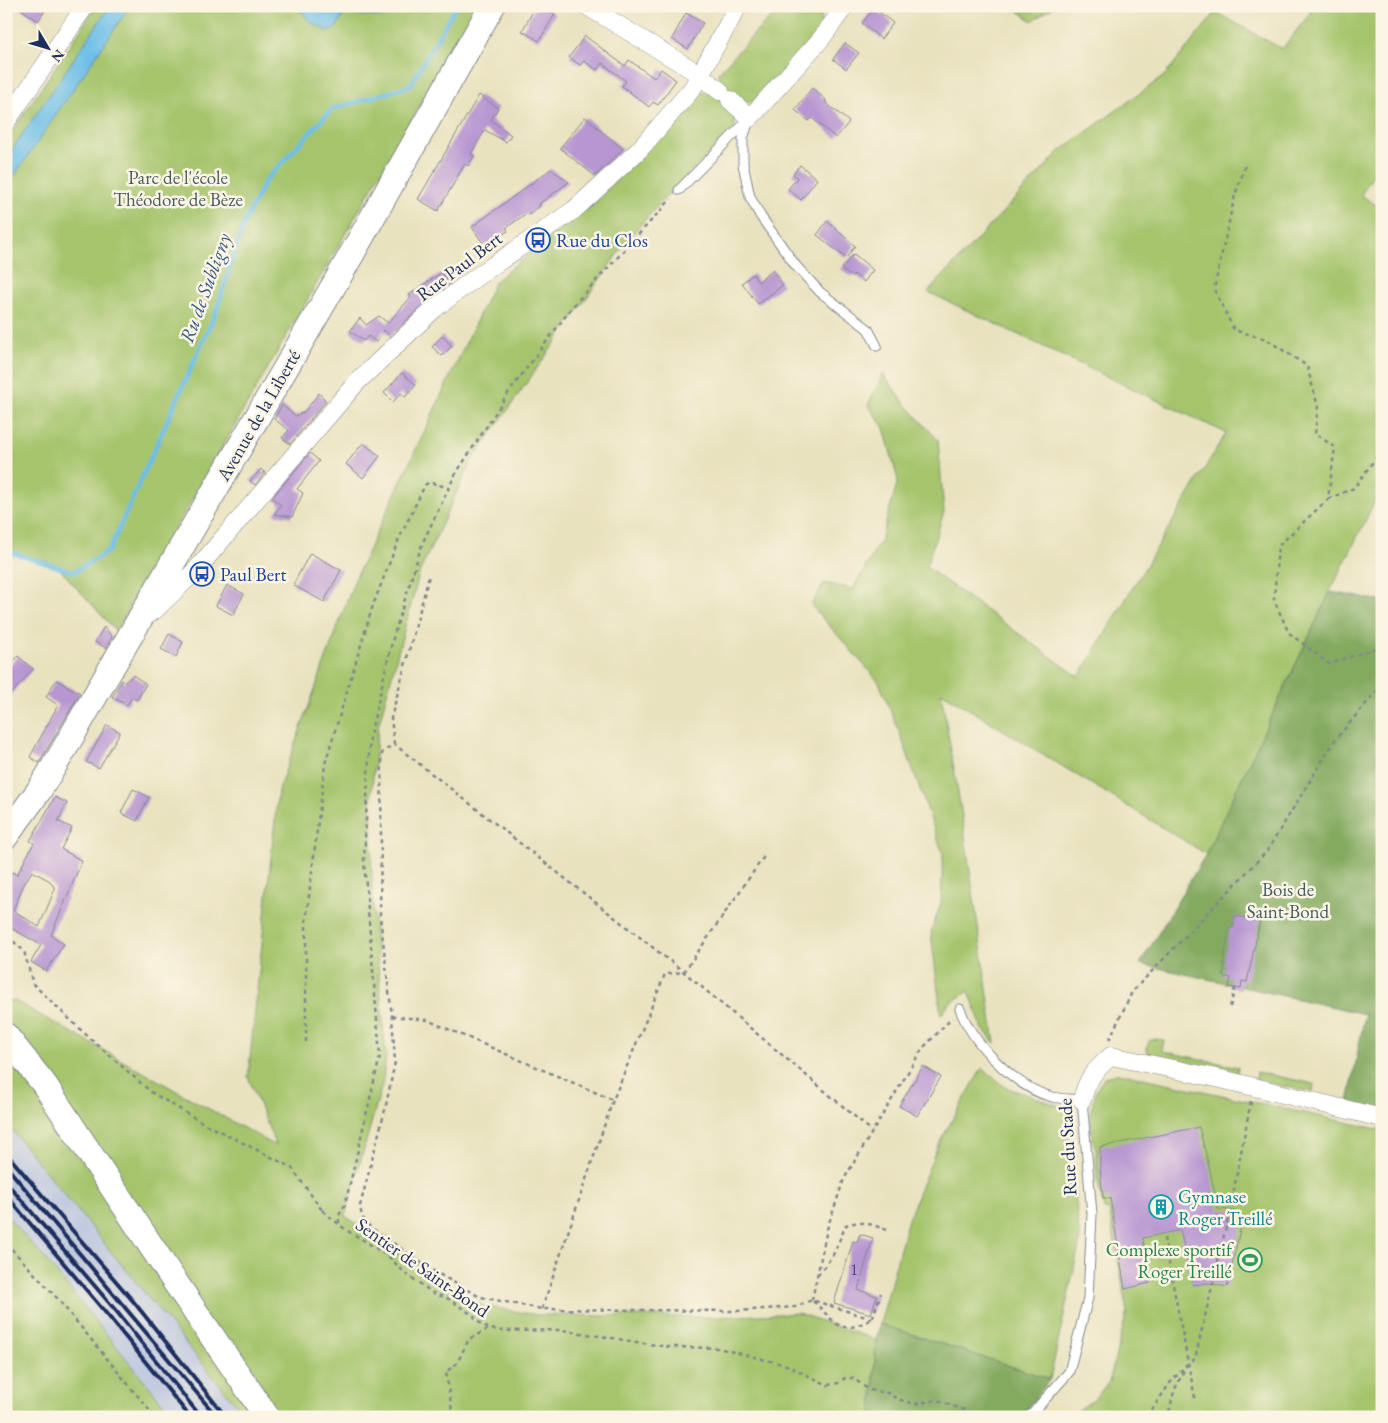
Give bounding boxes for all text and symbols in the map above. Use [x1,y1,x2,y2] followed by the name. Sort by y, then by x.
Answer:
[22,22,72,72] north arrow
[47,46,69,67] text: N
[113,165,243,212] park label: Parc de l'école Théodore de Bèze
[411,226,507,307] street label: Rue Paul Bert
[525,227,551,253] bus stop icon: Rue du Clos
[556,228,648,253] place label: Rue du Clos
[173,230,237,346] water label: Ru de Subligny
[210,345,306,486] street label: Avenue de la Liberté
[189,561,215,587] bus stop icon: Paul Bert
[220,562,286,587] place label: Paul Bert
[1247,877,1330,924] park label: Bois de Saint-Bond
[1052,1098,1083,1196] street label: Rue du Stade
[1178,1184,1273,1231] place label: Gymnase Roger Treillé
[1148,1194,1174,1220] building icon: Gymnase Roger Treillé
[351,1212,495,1323] street label: Sentier de Saint-Bond
[1106,1237,1234,1284] place label: Complexe sportif Roger Treillé
[1237,1247,1263,1273] sports icon: Complexe sportif Roger Treillé
[850,1259,858,1280] house number: 1

